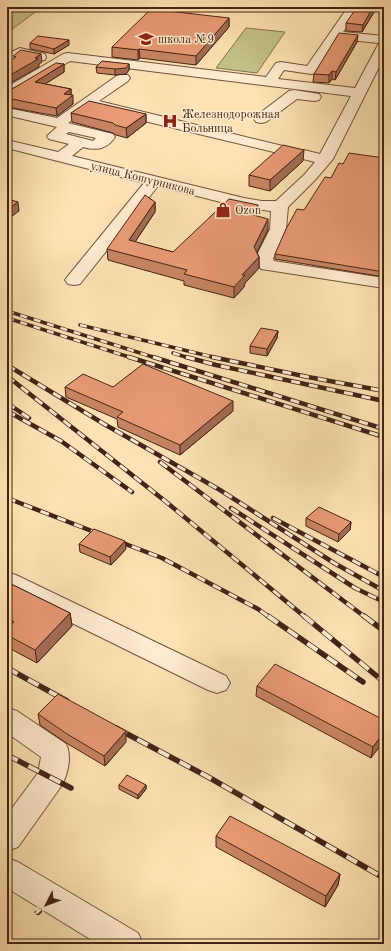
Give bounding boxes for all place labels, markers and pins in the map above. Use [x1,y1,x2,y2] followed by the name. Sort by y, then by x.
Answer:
[137,30,155,48] school or university icon: школа №9
[158,34,214,46] place label: школа №9
[182,109,280,135] place label: Железнодорожная Больница
[161,112,179,130] hospital icon: Железнодорожная Больница
[214,201,232,219] shop icon: Ozon
[235,205,262,217] place label: Ozon

